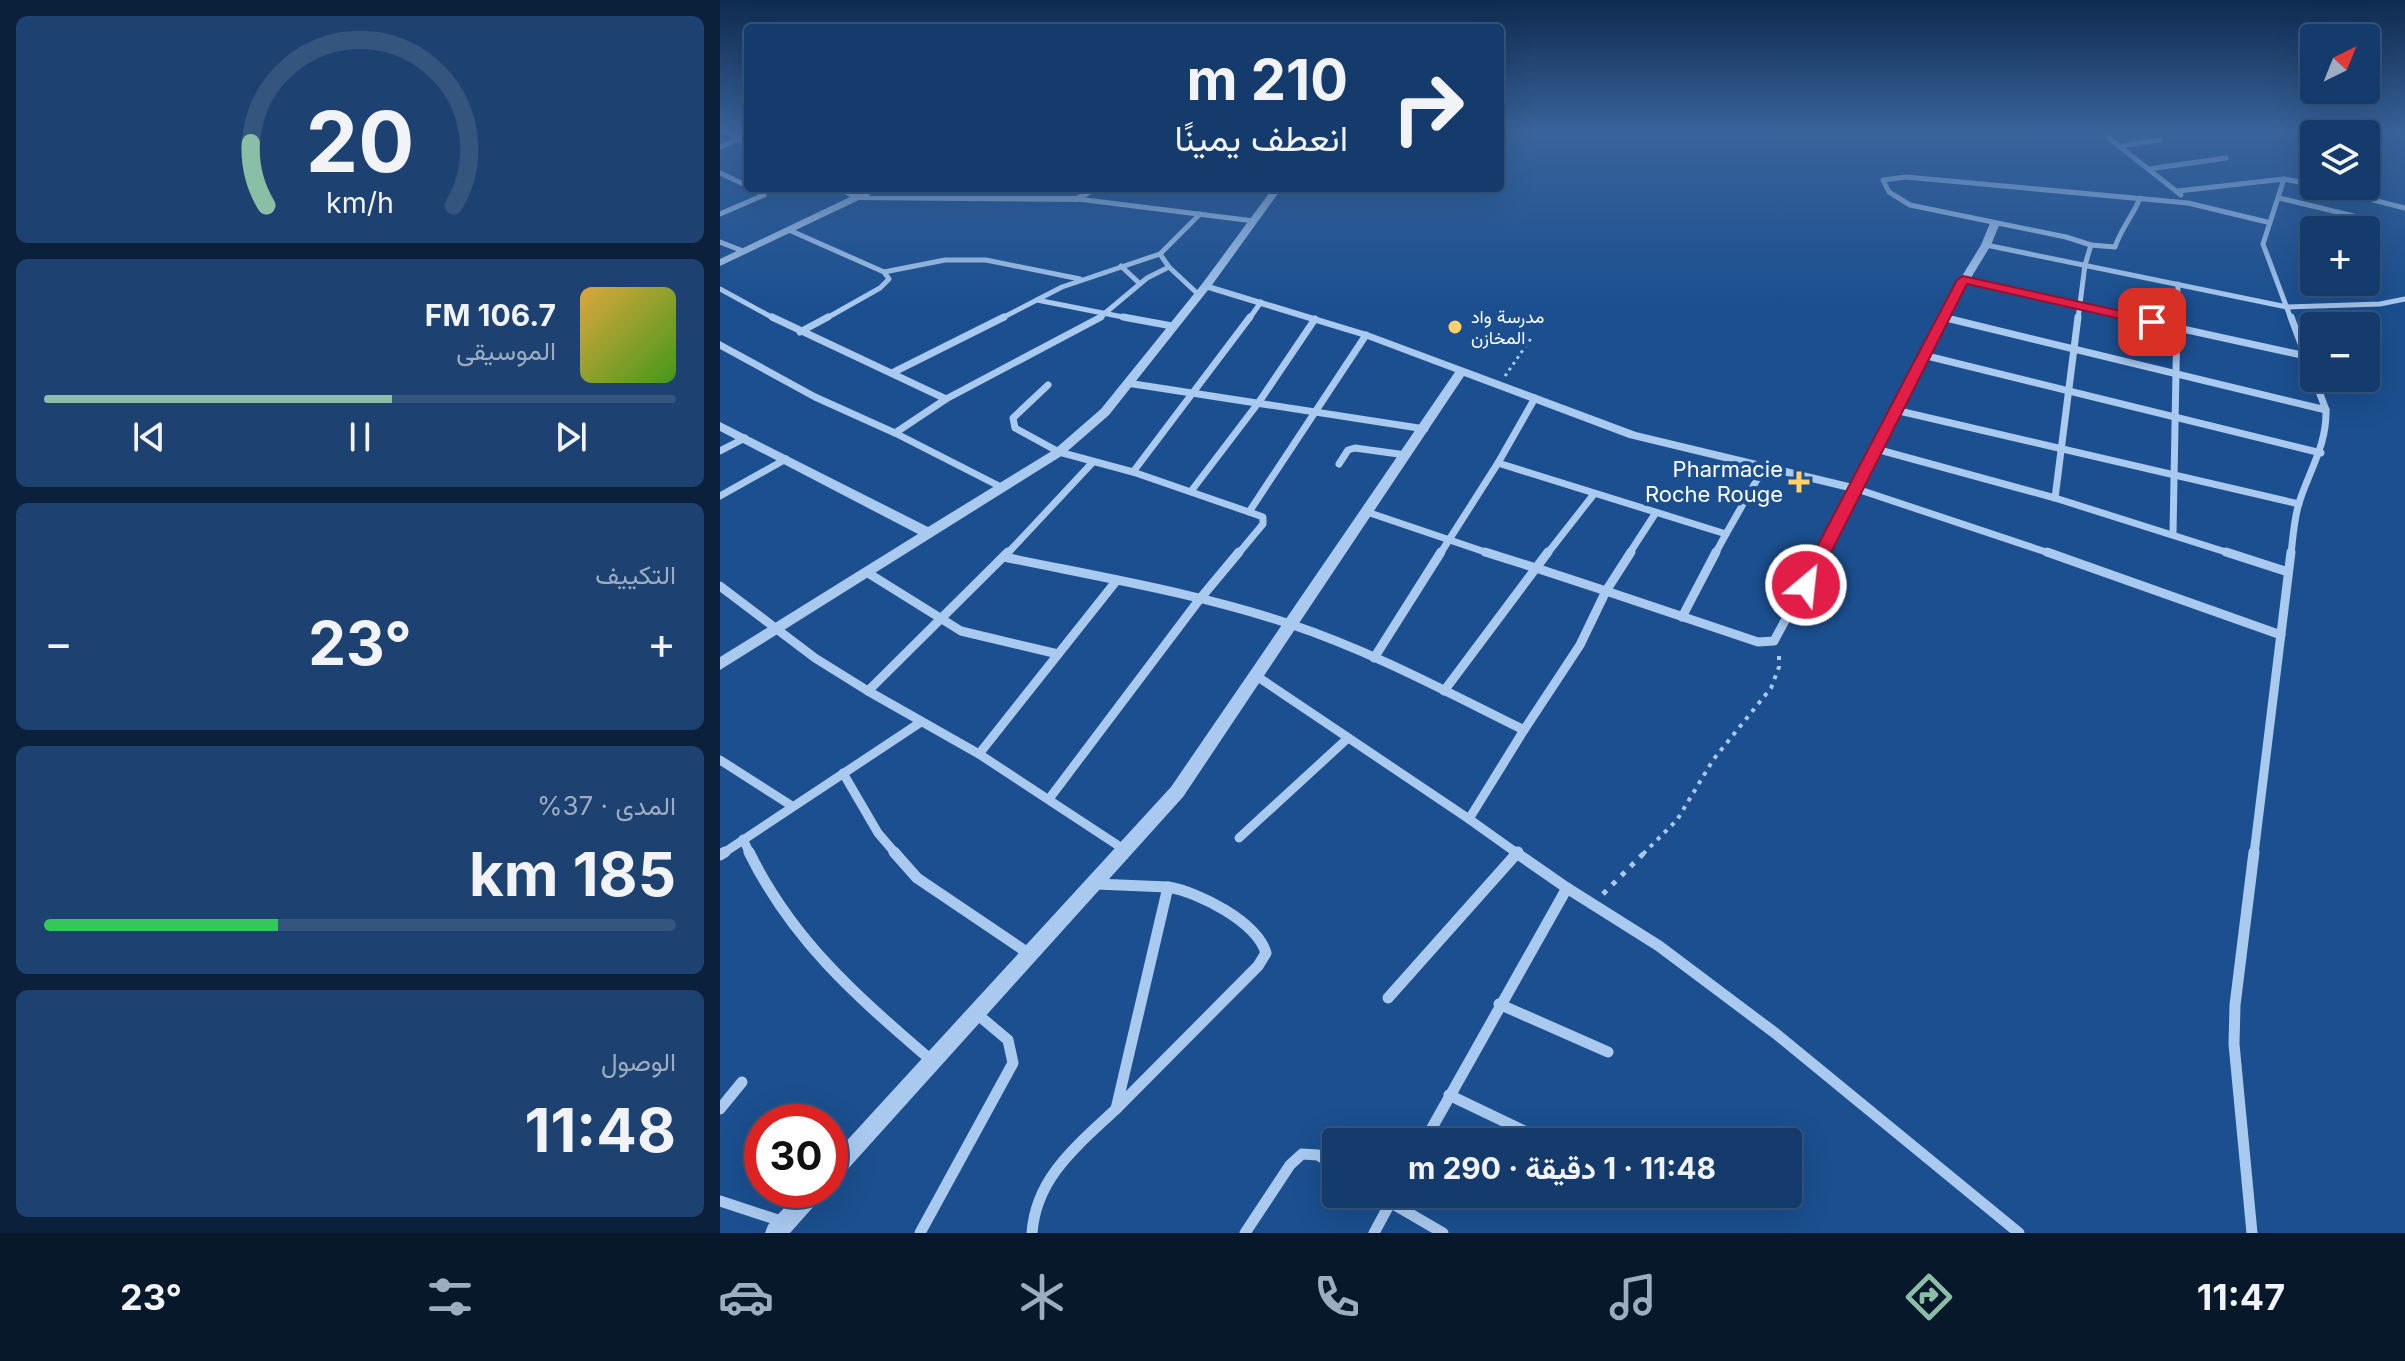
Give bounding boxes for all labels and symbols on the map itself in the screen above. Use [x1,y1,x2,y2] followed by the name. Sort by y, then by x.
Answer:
[2300,24,2380,104] north arrow
[2118,288,2186,356] pin
[1471,306,1544,349] place label: مدرسة واد المخازن
[1446,318,1464,336] marker: مدرسة واد المخازن
[1645,456,1783,507] place label: Pharmacie Roche Rouge
[1790,473,1808,491] marker: Pharmacie Roche Rouge
[1764,543,1848,627] position arrow
[744,1104,848,1208] speed limit sign: 30

